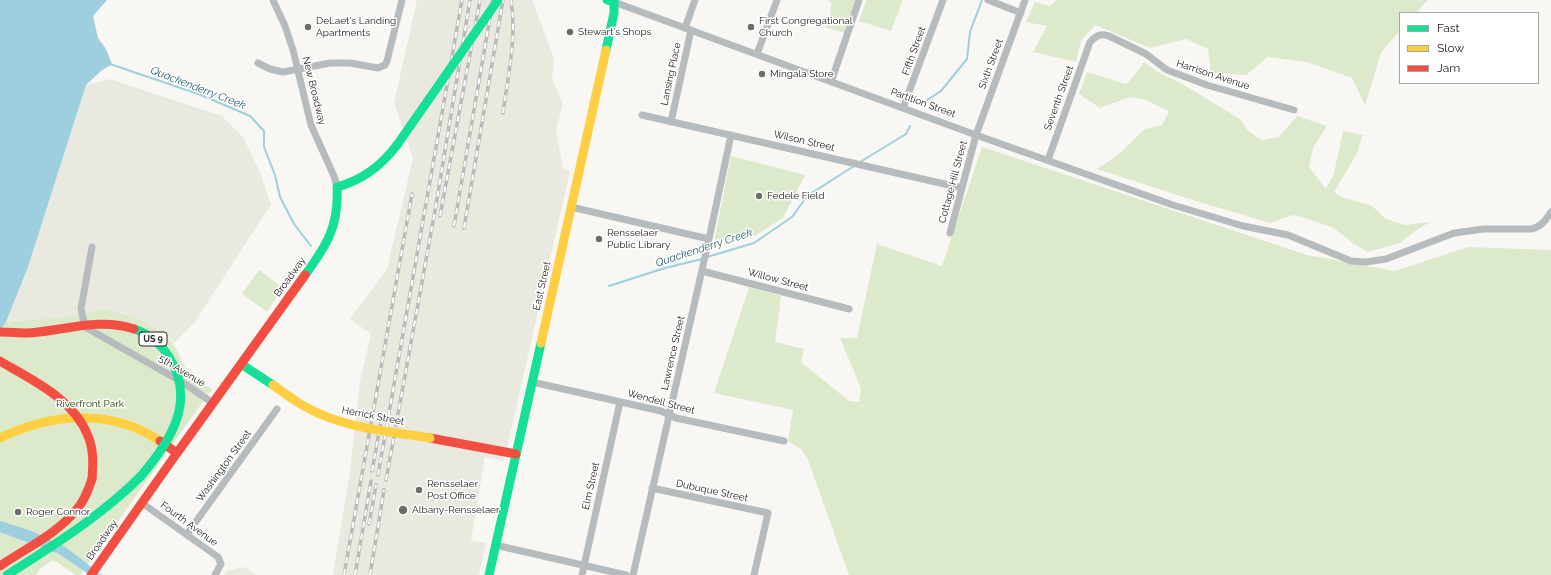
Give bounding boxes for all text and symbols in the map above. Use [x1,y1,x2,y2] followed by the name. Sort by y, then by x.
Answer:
[1399,12,1539,84] legend
[316,15,396,38] place label: DeLaet's Landing Apartments
[759,15,852,38] place label: First Congregational Church
[1437,21,1460,35] text: Fast
[303,22,313,32] marker: DeLaet's Landing Apartments
[746,22,756,32] marker: First Congregational Church
[900,25,928,77] street label: Fifth Street
[578,26,651,38] place label: Stewart's Shops
[565,27,575,37] marker: Stewart's Shops
[976,37,1006,91] street label: Sixth Street
[658,41,684,107] street label: Lansing Place
[1437,41,1464,55] text: Slow
[300,55,328,127] street label: New Broadway
[1175,58,1251,92] street label: Harrison Avenue
[1437,61,1460,75] text: Jam
[148,64,248,112] water label: Quackenderry Creek
[1042,64,1076,132] street label: Seventh Street
[770,68,834,80] place label: Mingala Store
[757,69,767,79] marker: Mingala Store
[889,86,957,120] street label: Partition Street
[772,128,836,154] street label: Wilson Street
[936,140,970,224] street label: Cottage Hill Street
[767,190,825,202] place label: Fedele Field
[754,191,764,201] marker: Fedele Field
[654,226,754,270] water label: Quackenderry Creek
[607,227,670,250] place label: Rensselaer Public Library
[594,234,604,244] marker: Rensselaer Public Library
[272,255,308,299] street label: Broadway
[531,260,553,312] street label: East Street
[746,266,810,294] street label: Willow Street
[659,315,687,391] street label: Lawrence Street
[139,332,167,346] road number: US 9
[157,352,207,390] street label: 5th Avenue
[626,387,696,417] street label: Wendell Street
[56,398,124,410] park label: Riverfront Park
[341,404,405,428] street label: Herrick Street
[194,428,254,504] street label: Washington Street
[580,461,602,511] street label: Elm Street
[675,477,749,505] street label: Dubuque Street
[427,478,478,502] place label: Rensselaer Post Office
[414,485,424,495] marker: Rensselaer Post Office
[158,499,220,549] street label: Fourth Avenue
[397,504,409,516] marker: Albany-Rensselaer
[412,504,499,516] place label: Albany-Rensselaer
[26,506,90,518] place label: Roger Connor
[13,507,23,517] marker: Roger Connor
[84,518,120,562] street label: Broadway

